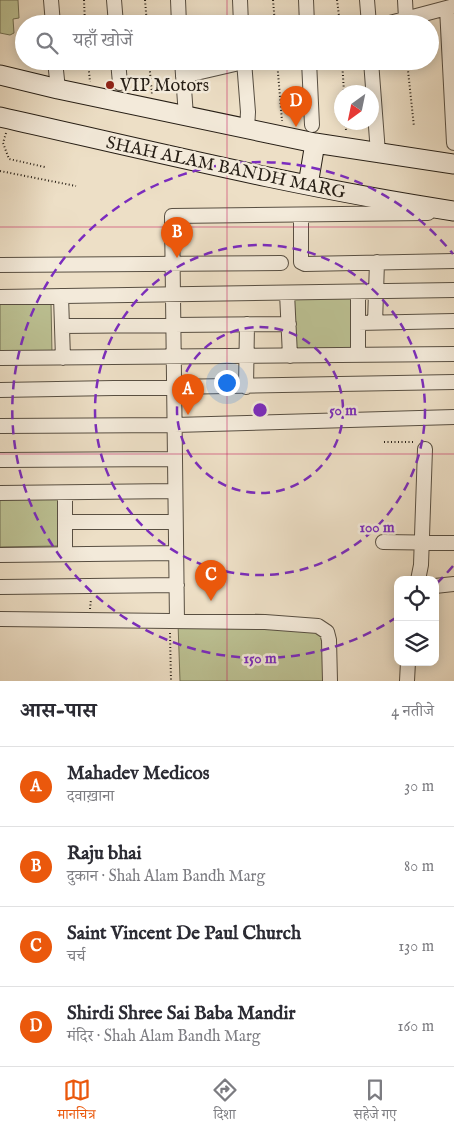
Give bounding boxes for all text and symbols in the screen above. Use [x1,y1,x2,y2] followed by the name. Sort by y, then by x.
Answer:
[15,15,439,70] search box
[33,29,61,57] icon: search
[73,29,133,53] text: यहाँ खोजें
[119,75,209,98] place label: VIP Motors
[104,79,116,91] marker: VIP Motors
[334,85,379,130] north arrow
[280,86,312,127] pin: D
[104,132,348,205] street label: SHAH ALAM BANDH MARG
[161,217,193,258] pin: B
[214,370,240,396] your location
[172,374,204,415] pin: A
[251,401,269,419] centre of rings
[329,401,357,420] text: 50 m
[359,518,395,537] text: 100 m
[195,560,227,601] pin: C
[394,576,439,666] map controls
[394,576,439,621] button: locate
[394,621,439,666] button: layers
[243,649,277,668] text: 150 m
[20,698,97,725] text: आस-पास
[391,702,434,722] text: 4 नतीजे
[67,762,209,786] text: Mahadev Medicos
[31,777,41,797] text: A
[404,777,434,797] text: 30 m
[67,787,114,807] text: दवाख़ाना
[67,842,142,866] text: Raju bhai
[31,857,41,877] text: B
[404,857,434,877] text: 80 m
[67,867,265,887] text: दुकान · Shah Alam Bandh Marg
[67,922,301,946] text: Saint Vincent De Paul Church
[30,937,42,957] text: C
[398,937,434,957] text: 130 m
[67,947,85,967] text: चर्च
[67,1002,296,1026] text: Shirdi Shree Sai Baba Mandir
[30,1017,42,1037] text: D
[398,1017,434,1037] text: 160 m
[67,1027,260,1047] text: मंदिर · Shah Alam Bandh Marg
[58,1076,95,1128] tab: मानचित्र
[211,1076,239,1128] tab: दिशा
[354,1076,396,1128] tab: सहेजे गए

